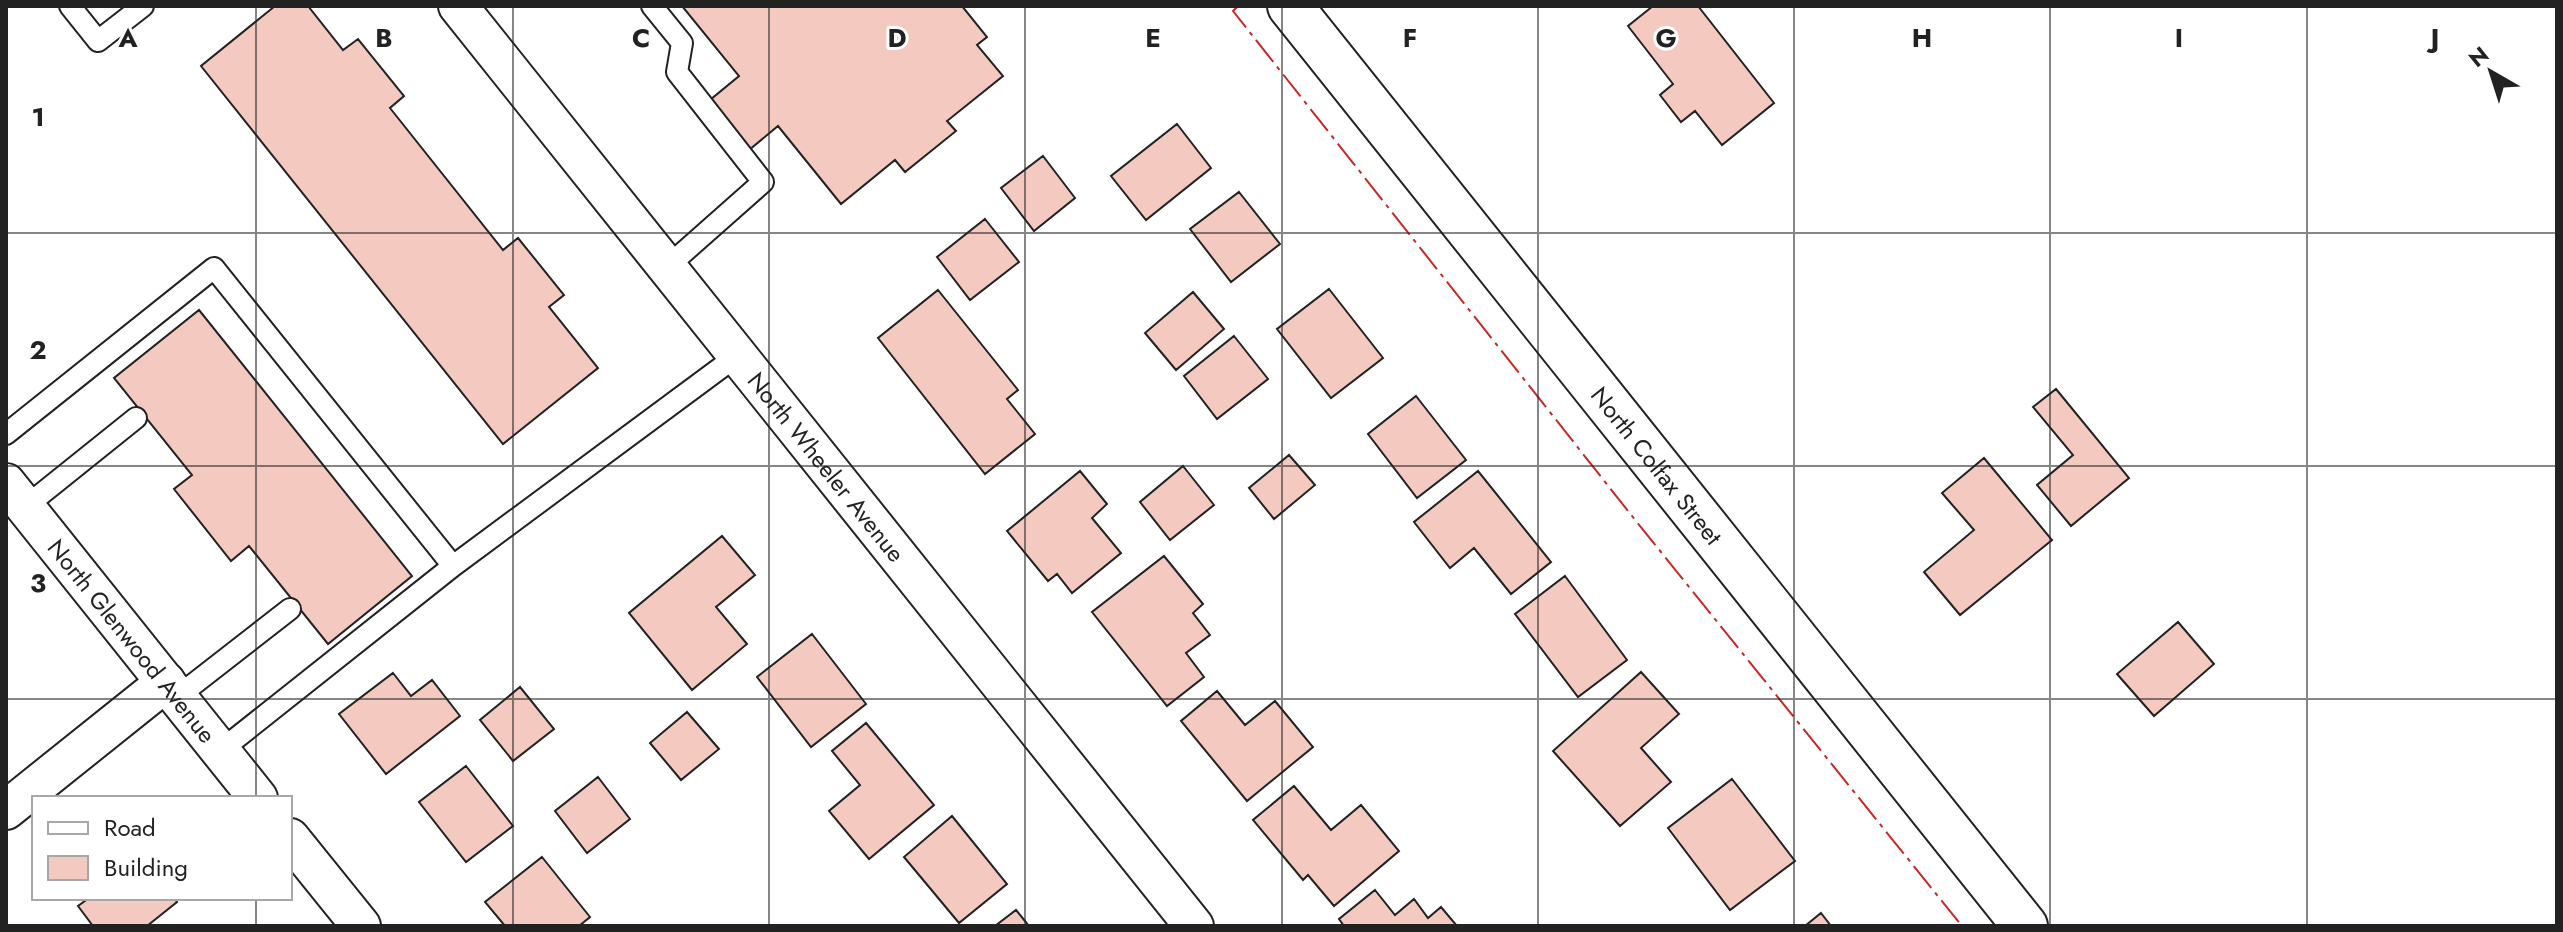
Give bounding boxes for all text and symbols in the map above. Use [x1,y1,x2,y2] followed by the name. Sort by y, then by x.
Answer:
[117,19,138,57] text: A
[375,19,393,57] text: B
[632,19,650,57] text: C
[887,19,907,57] text: D
[1145,19,1161,57] text: E
[1403,19,1417,57] text: F
[1655,19,1677,57] text: G
[1912,19,1932,57] text: H
[2175,19,2183,57] text: I
[2426,19,2439,57] text: J
[2451,32,2531,112] north arrow
[2462,39,2495,74] text: N
[31,98,45,136] text: 1
[29,331,47,369] text: 2
[740,364,914,569] street label: North Wheeler Avenue
[1583,379,1731,552] street label: North Colfax Street
[40,531,225,750] street label: North Glenwood Avenue
[30,564,46,602] text: 3
[32,796,292,900] legend
[104,810,156,845] text: Road
[104,850,188,885] text: Building

